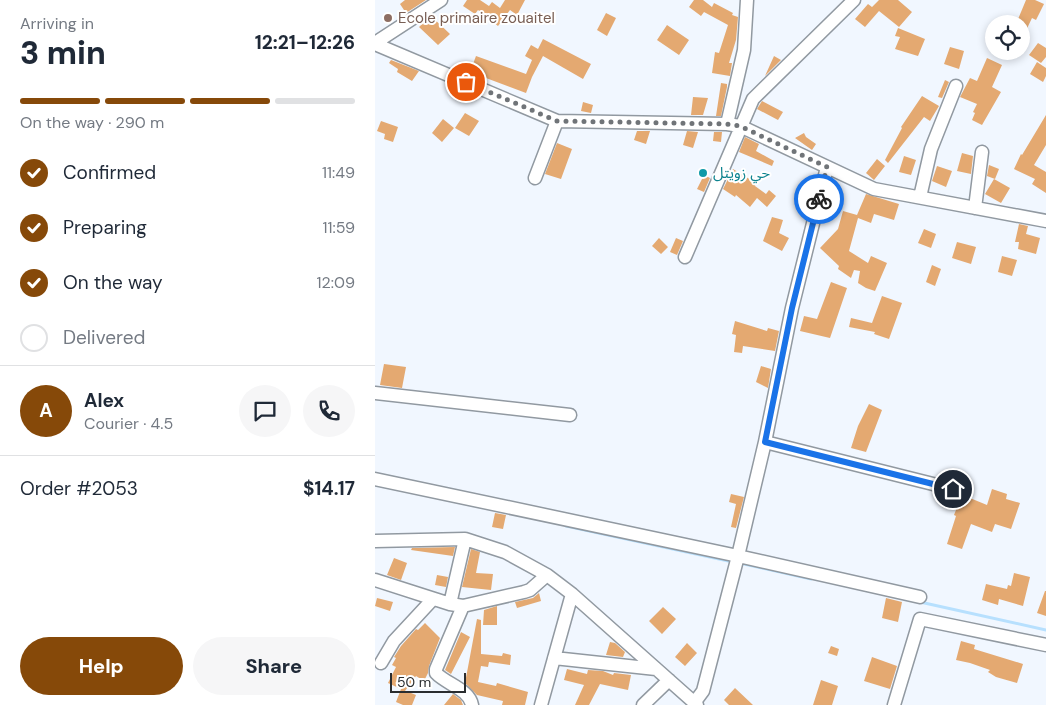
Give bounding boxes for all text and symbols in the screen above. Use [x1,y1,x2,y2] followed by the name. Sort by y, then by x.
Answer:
[398,8,555,28] place label: Ecole primaire zouaitel
[382,12,394,24] marker: Ecole primaire zouaitel
[20,13,94,34] text: Arriving in
[985,15,1030,60] map controls
[985,15,1030,60] button: locate
[255,30,355,55] text: 12:21–12:26
[20,32,106,74] text: 3 min
[445,61,487,103] pin
[452,68,480,96] icon: bag
[20,112,164,133] text: On the way · 290 m
[20,159,48,187] icon: check
[63,160,156,185] text: Confirmed
[322,162,355,183] text: 11:49
[713,163,770,184] place label: حي زويتل
[697,167,709,179] marker: حي زويتل
[794,174,844,224] courier
[805,185,833,213] icon: bike
[20,214,48,242] icon: check
[63,215,147,240] text: Preparing
[322,217,355,238] text: 11:59
[20,269,48,297] icon: check
[63,270,163,295] text: On the way
[317,272,355,293] text: 12:09
[63,325,145,350] text: Delivered
[239,385,291,437] button: chat
[303,385,355,437] button: phone
[84,388,124,413] text: Alex
[39,398,53,423] text: A
[84,413,173,434] text: Courier · 4.5
[932,468,974,510] pin
[939,475,967,503] icon: home
[20,476,138,501] text: Order #2053
[303,476,355,501] text: $14.17
[20,637,183,695] button: Help
[193,637,355,695] button: Share
[390,670,466,693] scale bar
[397,673,431,691] text: 50 m

